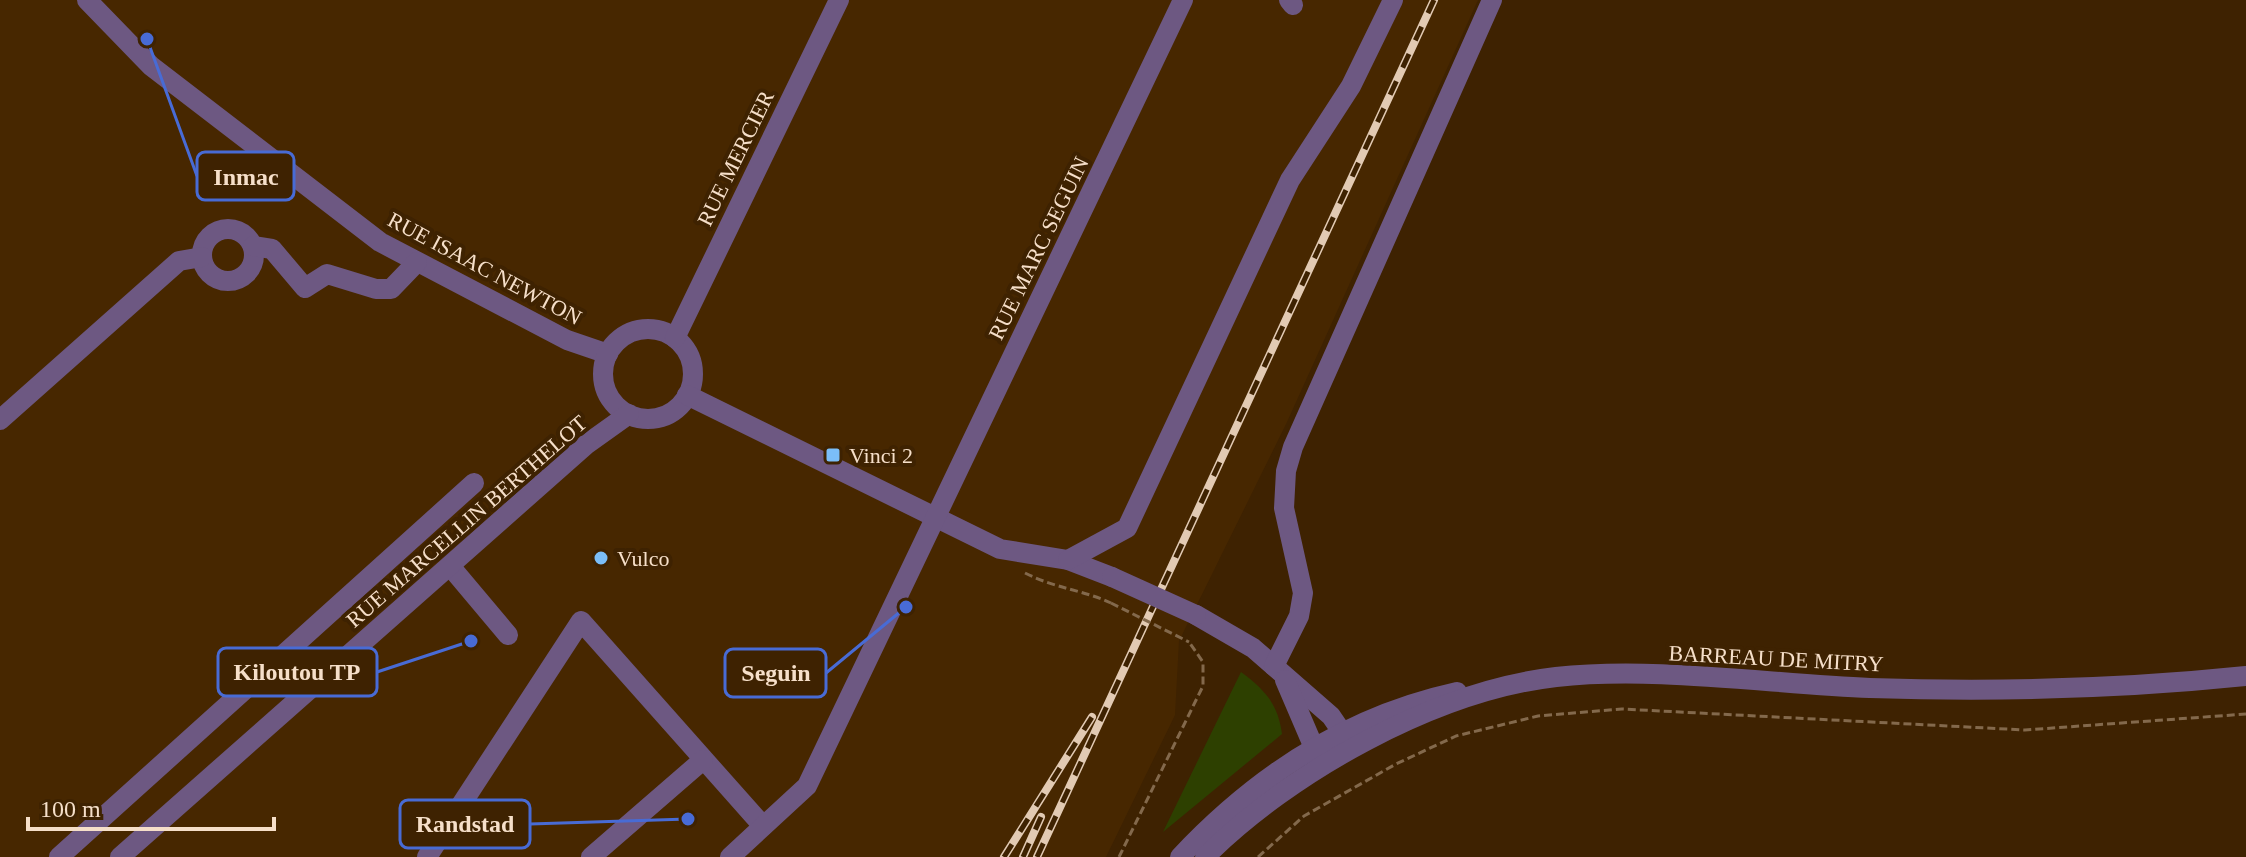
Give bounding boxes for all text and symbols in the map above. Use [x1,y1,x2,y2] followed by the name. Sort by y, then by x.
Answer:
[692,86,779,230] street label: RUE MERCIER
[197,152,294,200] callout: Inmac
[983,153,1094,344] street label: RUE MARC SEGUIN
[213,164,279,190] text: Inmac
[384,207,586,330] street label: RUE ISAAC NEWTON
[341,410,592,633] street label: RUE MARCELLIN BERTHELOT
[849,443,913,468] place label: Vinci 2
[824,446,842,464] marker: Vinci 2
[617,546,669,571] place label: Vulco
[592,549,610,567] marker: Vulco
[1668,640,1884,677] street label: BARREAU DE MITRY
[218,648,377,696] callout: Kiloutou TP
[725,649,826,697] callout: Seguin
[234,659,360,685] text: Kiloutou TP
[741,660,811,686] text: Seguin
[28,781,274,831] scale bar
[40,796,101,822] text: 100 m
[400,800,530,848] callout: Randstad
[416,811,515,837] text: Randstad

